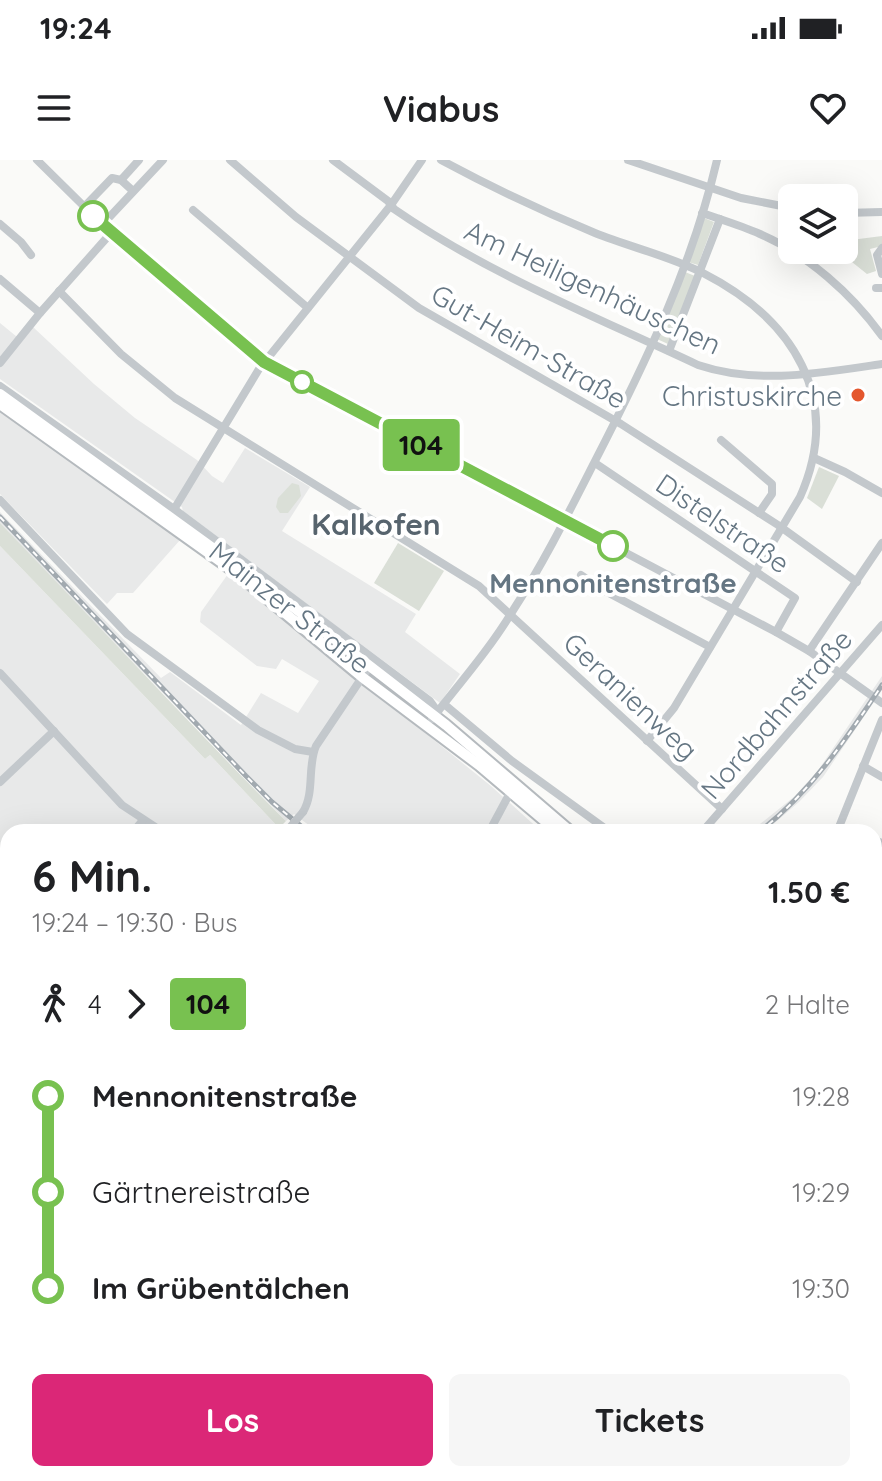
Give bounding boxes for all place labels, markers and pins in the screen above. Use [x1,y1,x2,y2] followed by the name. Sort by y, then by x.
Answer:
[78,201,108,231] unlabelled marker
[291,371,313,393] unlabelled marker
[662,378,842,413] place label: Christuskirche
[849,386,867,404] marker: Christuskirche
[598,531,628,561] marker: Mennonitenstraße
[489,565,737,600] place label: Mennonitenstraße

